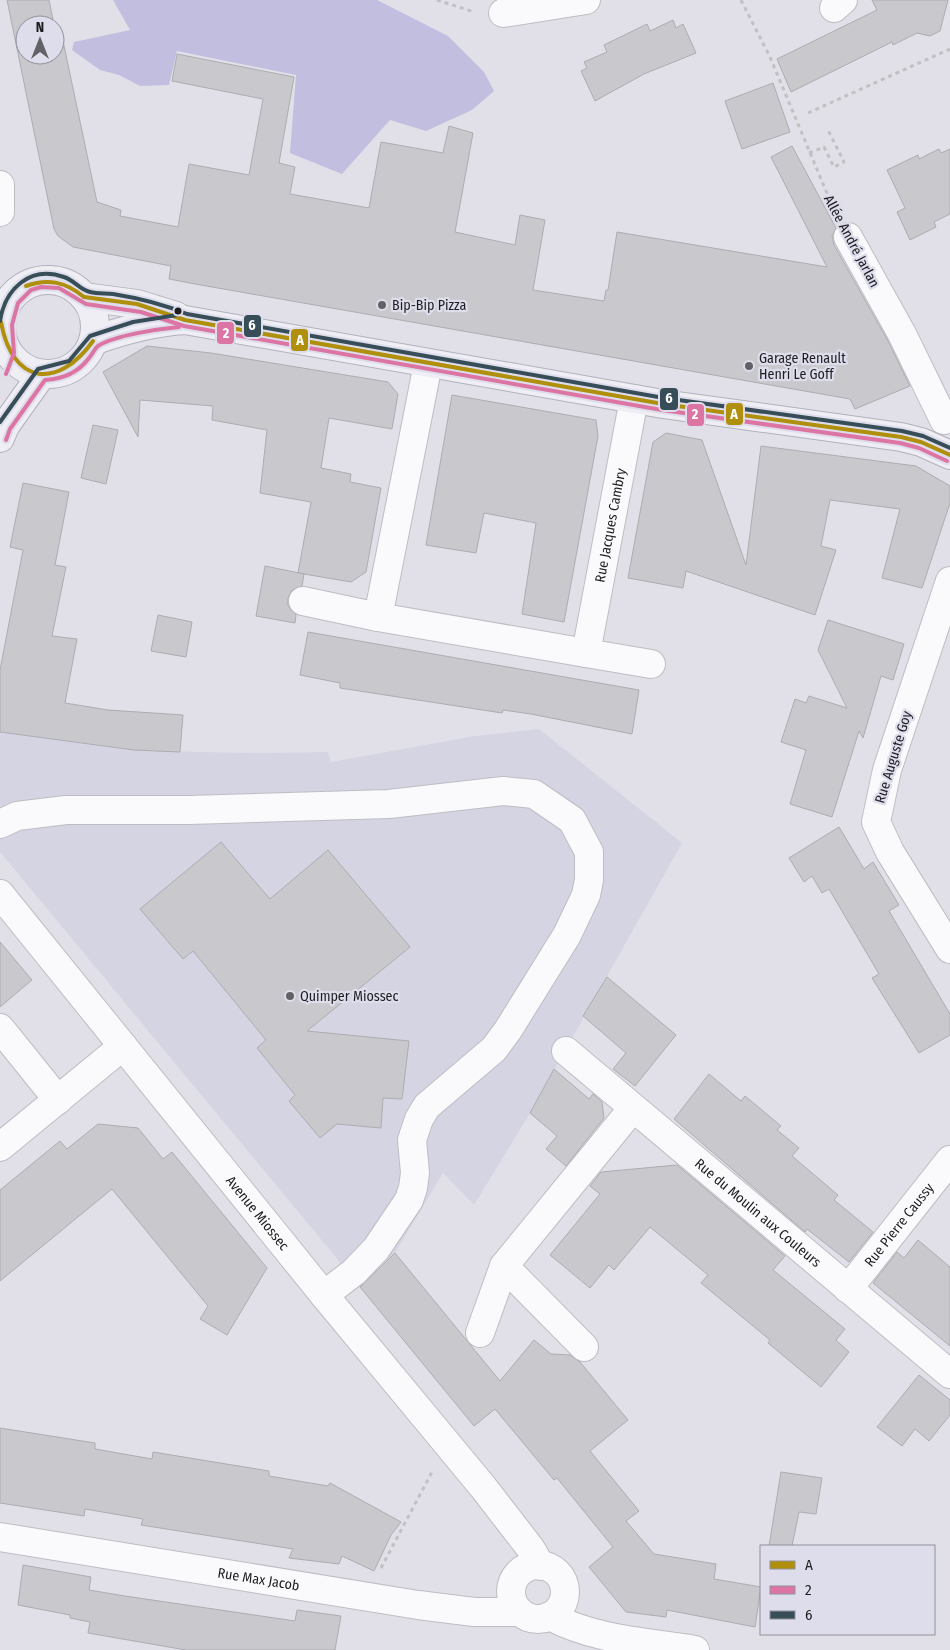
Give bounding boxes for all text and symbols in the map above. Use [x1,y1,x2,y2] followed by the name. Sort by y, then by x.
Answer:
[15,15,65,65] north arrow
[36,19,44,36] text: N
[820,192,883,290] street label: Allée André Jarlan
[392,297,466,314] place label: Bip-Bip Pizza
[376,299,388,311] marker: Bip-Bip Pizza
[173,306,183,316] unlabelled marker
[243,314,262,338] line badge: 6
[248,317,256,334] text: 6
[216,321,235,345] line badge: 2
[222,325,230,342] text: 2
[290,328,309,352] line badge: A
[295,332,304,349] text: A
[759,350,846,383] place label: Garage Renault Henri Le Goff
[743,360,755,372] marker: Garage Renault Henri Le Goff
[659,387,679,411] line badge: 6
[665,390,673,407] text: 6
[725,402,744,426] line badge: A
[686,403,705,427] line badge: 2
[691,406,699,423] text: 2
[729,406,738,423] text: A
[592,466,630,584] street label: Rue Jacques Cambry
[871,708,916,805] street label: Rue Auguste Goy
[300,988,399,1005] place label: Quimper Miossec
[284,990,296,1002] marker: Quimper Miossec
[691,1155,824,1271] street label: Rue du Moulin aux Couleurs
[222,1172,293,1254] street label: Avenue Miossec
[861,1179,938,1270] street label: Rue Pierre Caussy
[760,1545,935,1635] legend
[805,1556,813,1574] text: A
[216,1565,301,1595] street label: Rue Max Jacob
[805,1581,812,1599] text: 2
[805,1606,812,1624] text: 6

